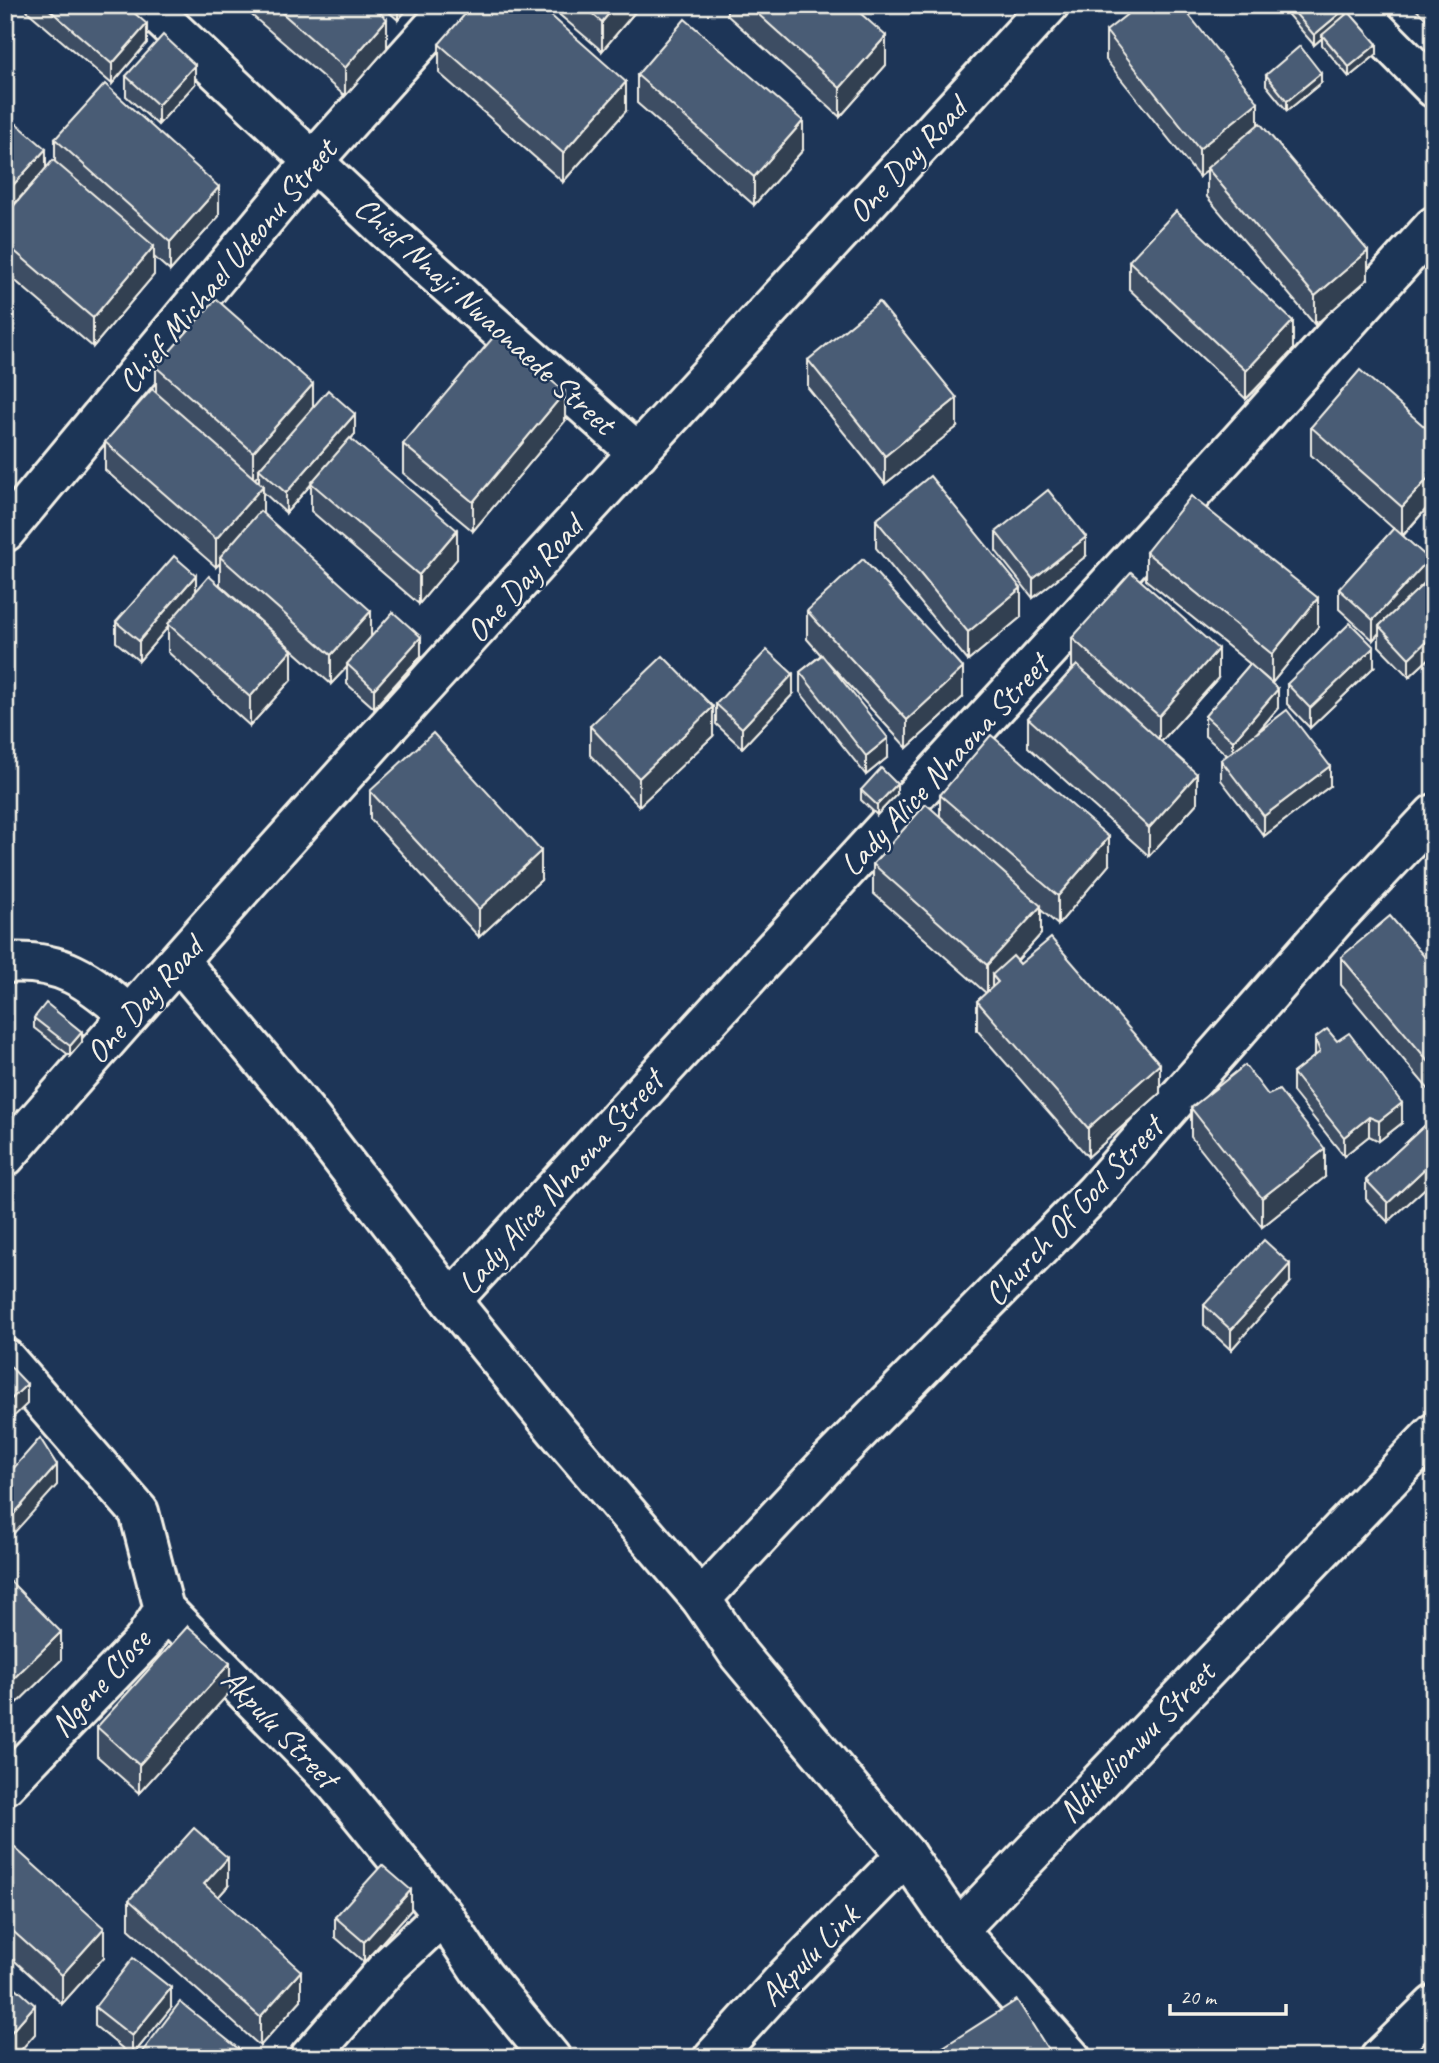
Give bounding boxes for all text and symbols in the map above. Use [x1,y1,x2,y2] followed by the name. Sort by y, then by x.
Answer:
[838,85,979,232] street label: One Day Road
[108,128,348,402] street label: Chief Michael Udeonu Street
[346,187,626,445] street label: Chief Nnaji Nwaonaede Street
[456,503,595,651] street label: One Day Road
[830,642,1060,885] street label: Lady Alice Nnaona Street
[76,924,215,1072] street label: One Day Road
[448,1058,675,1303] street label: Lady Alice Nnaona Street
[974,1104,1174,1315] street label: Church Of God Street
[40,1619,161,1746] street label: Ngene Close
[1049,1650,1226,1832] street label: Ndikelionwu Street
[212,1659,350,1800] street label: Akpulu Street
[750,1894,869,2015] street label: Akpulu Link
[1170,1972,1285,2016] scale bar
[1180,1984,1218,2010] text: 20 m

